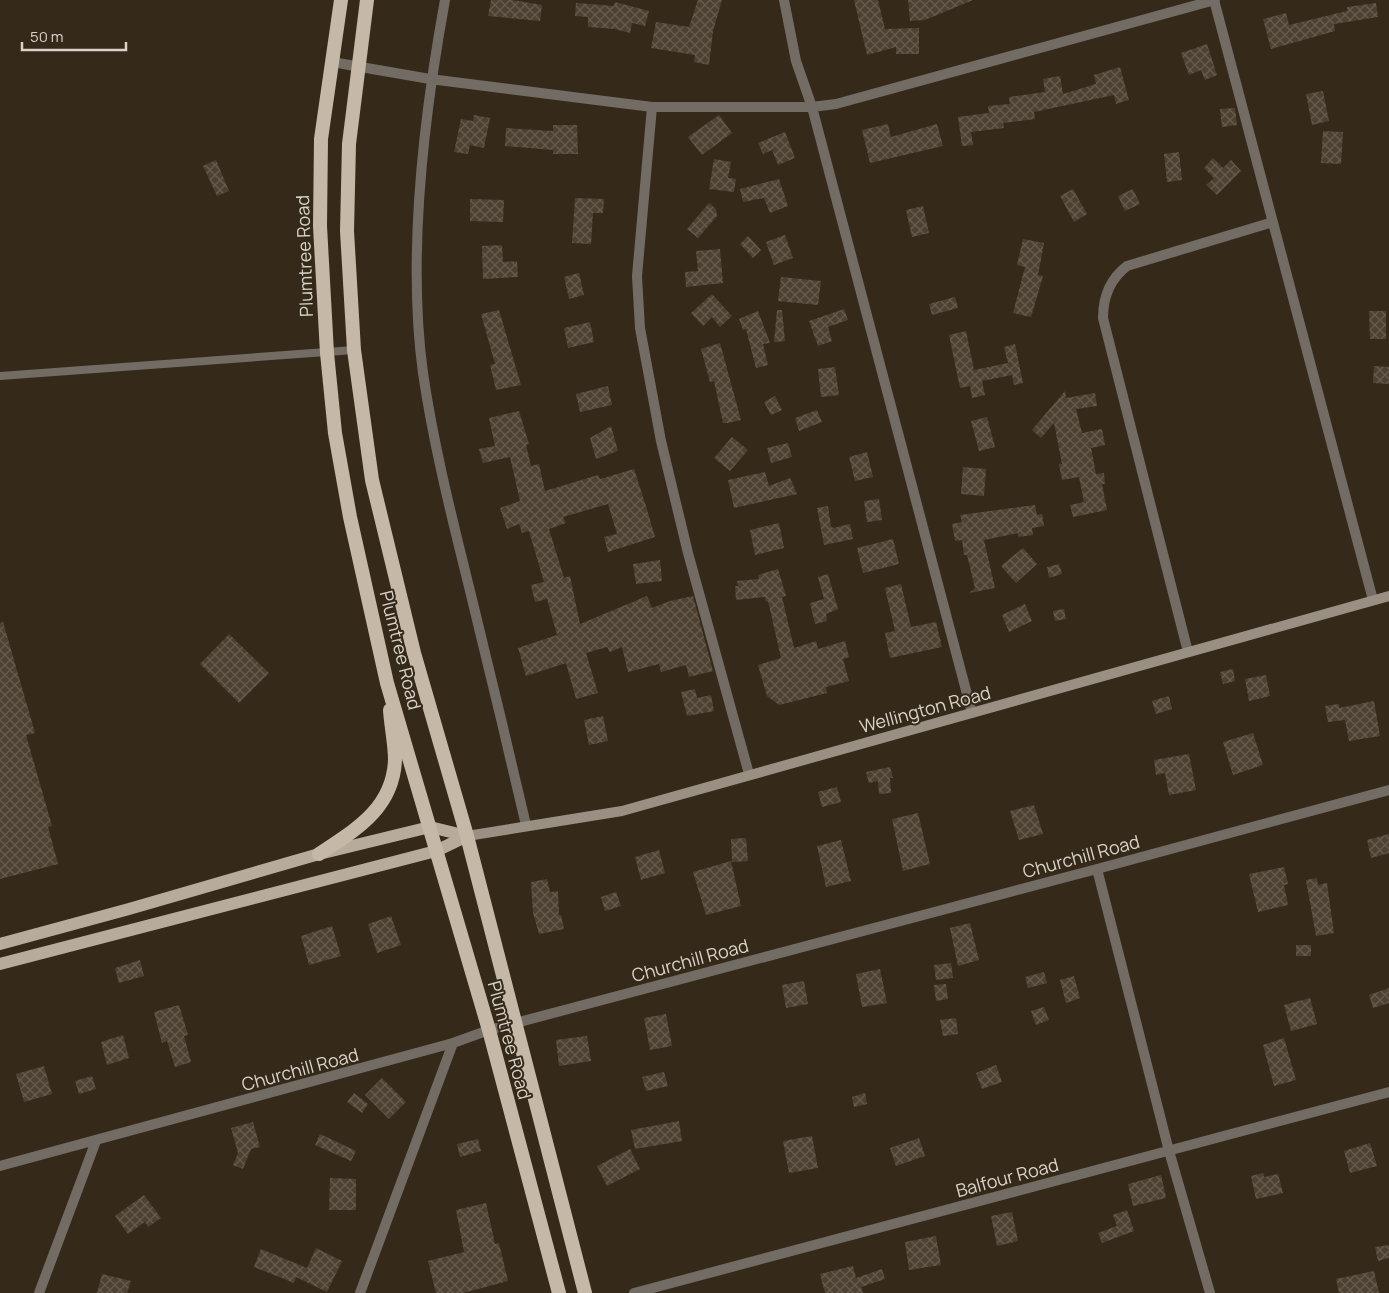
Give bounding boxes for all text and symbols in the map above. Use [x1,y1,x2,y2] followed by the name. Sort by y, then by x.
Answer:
[22,20,126,52] scale bar
[30,26,64,47] text: 50 m
[290,195,318,317] street label: Plumtree Road
[375,588,427,712] street label: Plumtree Road
[857,680,993,738] street label: Wellington Road
[1020,829,1142,883] street label: Churchill Road
[629,933,751,987] street label: Churchill Road
[483,978,537,1102] street label: Plumtree Road
[239,1042,361,1096] street label: Churchill Road
[953,1152,1061,1202] street label: Balfour Road

